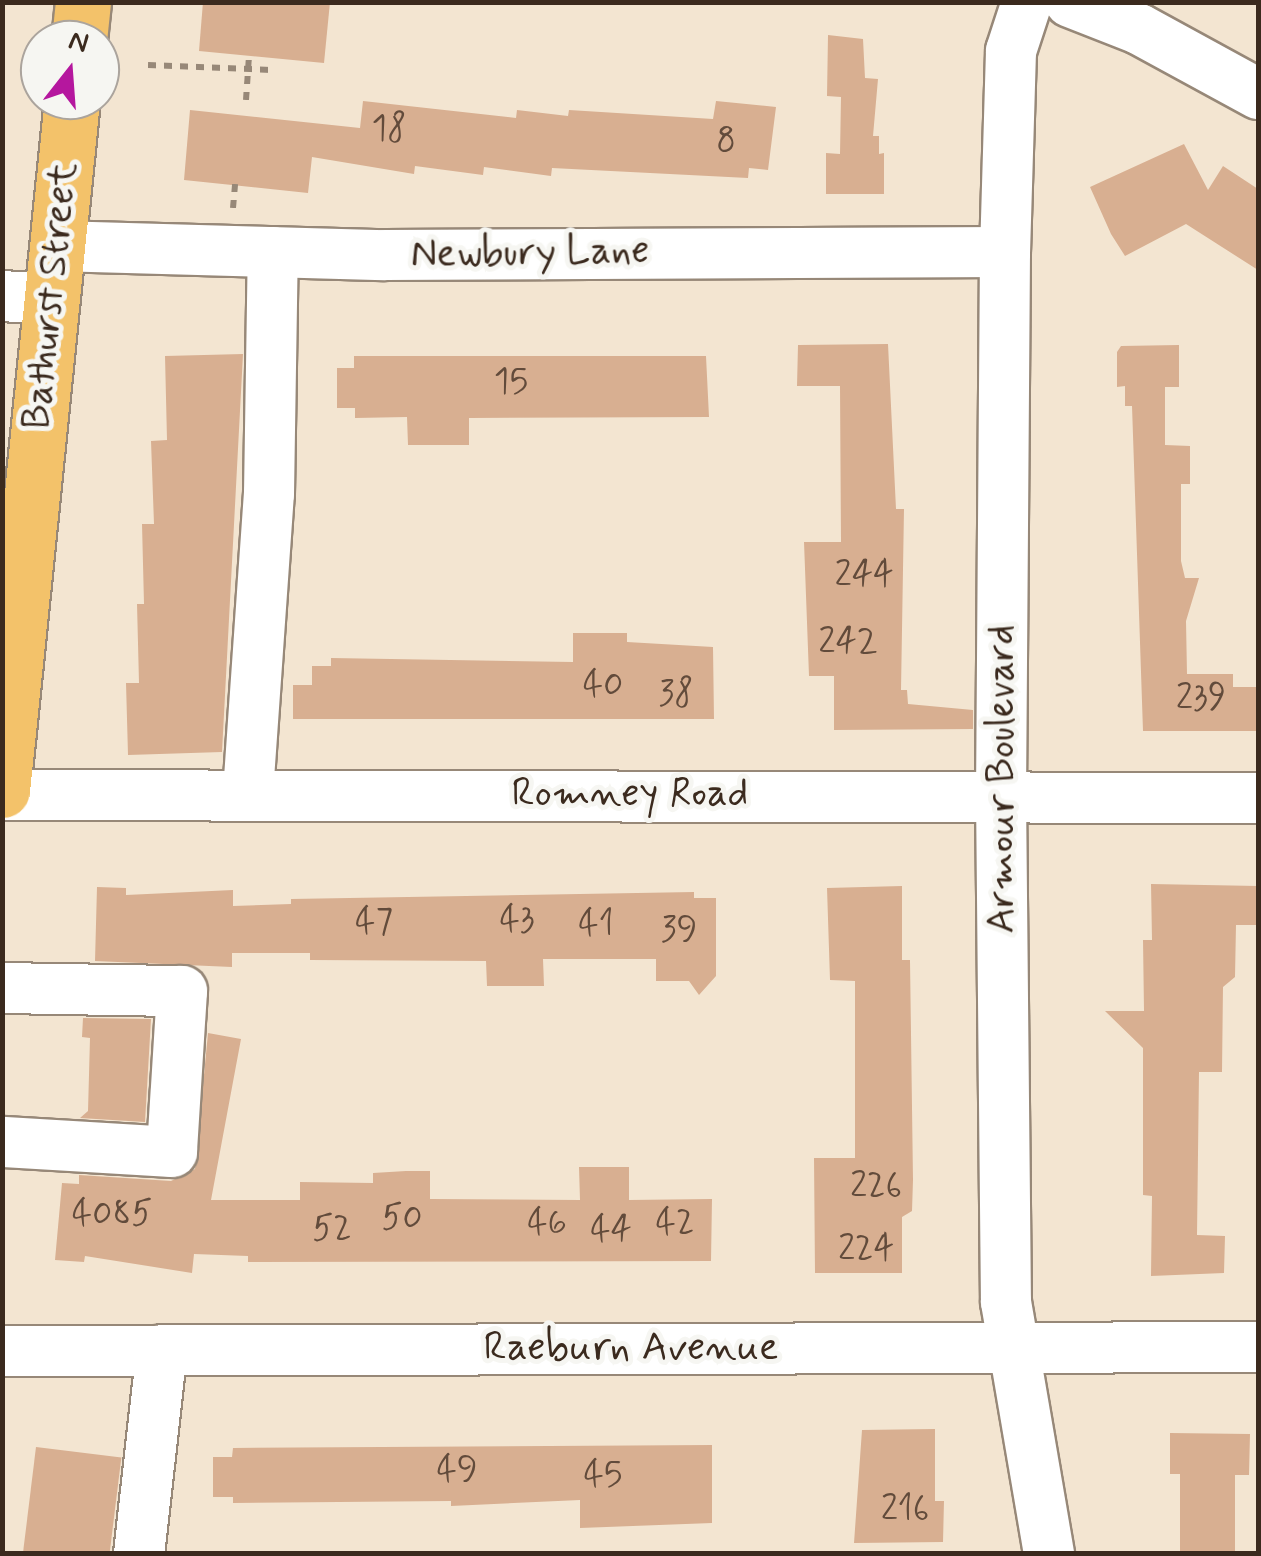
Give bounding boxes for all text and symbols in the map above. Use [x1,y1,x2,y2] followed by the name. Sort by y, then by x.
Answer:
[20,20,120,120] north arrow
[64,22,93,63] text: N
[372,108,406,150] house number: 18
[716,120,736,162] house number: 8
[13,160,89,432] street label: Bathurst Street
[409,227,651,279] street label: Newbury Lane
[494,361,528,403] house number: 15
[834,554,894,596] house number: 244
[818,621,878,663] house number: 242
[978,625,1026,933] street label: Armour Boulevard
[583,664,623,706] house number: 40
[659,673,693,715] house number: 38
[1176,677,1226,719] house number: 239
[511,770,749,818] street label: Romney Road
[499,899,535,941] house number: 43
[355,901,393,943] house number: 47
[578,903,614,945] house number: 41
[661,909,697,951] house number: 39
[850,1165,902,1207] house number: 226
[72,1193,152,1235] house number: 4085
[381,1197,423,1239] house number: 50
[527,1202,567,1244] house number: 46
[656,1202,694,1244] house number: 42
[312,1208,352,1250] house number: 52
[590,1209,632,1251] house number: 44
[838,1228,894,1270] house number: 224
[490,1324,772,1372] street label: Raeburn Avenue
[436,1449,478,1491] house number: 49
[583,1454,623,1496] house number: 45
[881,1488,929,1530] house number: 216

